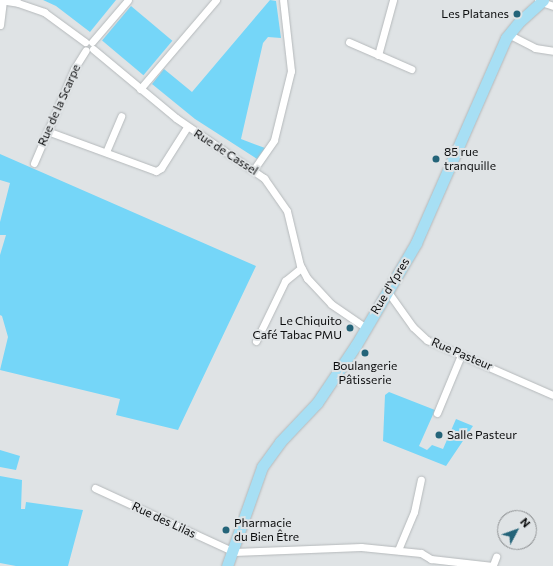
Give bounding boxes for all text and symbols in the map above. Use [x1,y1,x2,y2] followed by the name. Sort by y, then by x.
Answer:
[441,7,509,21] place label: Les Platanes
[512,9,522,19] marker: Les Platanes
[35,62,83,148] street label: Rue de la Scarpe
[191,126,261,178] street label: Rue de Cassel
[444,145,496,173] place label: 85 rue tranquille
[431,154,441,164] marker: 85 rue tranquille
[368,255,412,317] street label: Rue d'Ypres
[252,314,342,342] place label: Le Chiquito Café Tabac PMU
[345,323,355,333] marker: Le Chiquito Café Tabac PMU
[429,335,495,373] street label: Rue Pasteur
[360,348,370,358] marker: Boulangerie Pâtisserie
[333,359,397,387] place label: Boulangerie Pâtisserie
[447,428,517,442] place label: Salle Pasteur
[434,430,444,440] marker: Salle Pasteur
[130,499,198,541] street label: Rue des Lilas
[497,510,537,550] north arrow
[518,515,533,530] text: N
[234,516,299,544] place label: Pharmacie du Bien Être
[221,525,231,535] marker: Pharmacie du Bien Être

